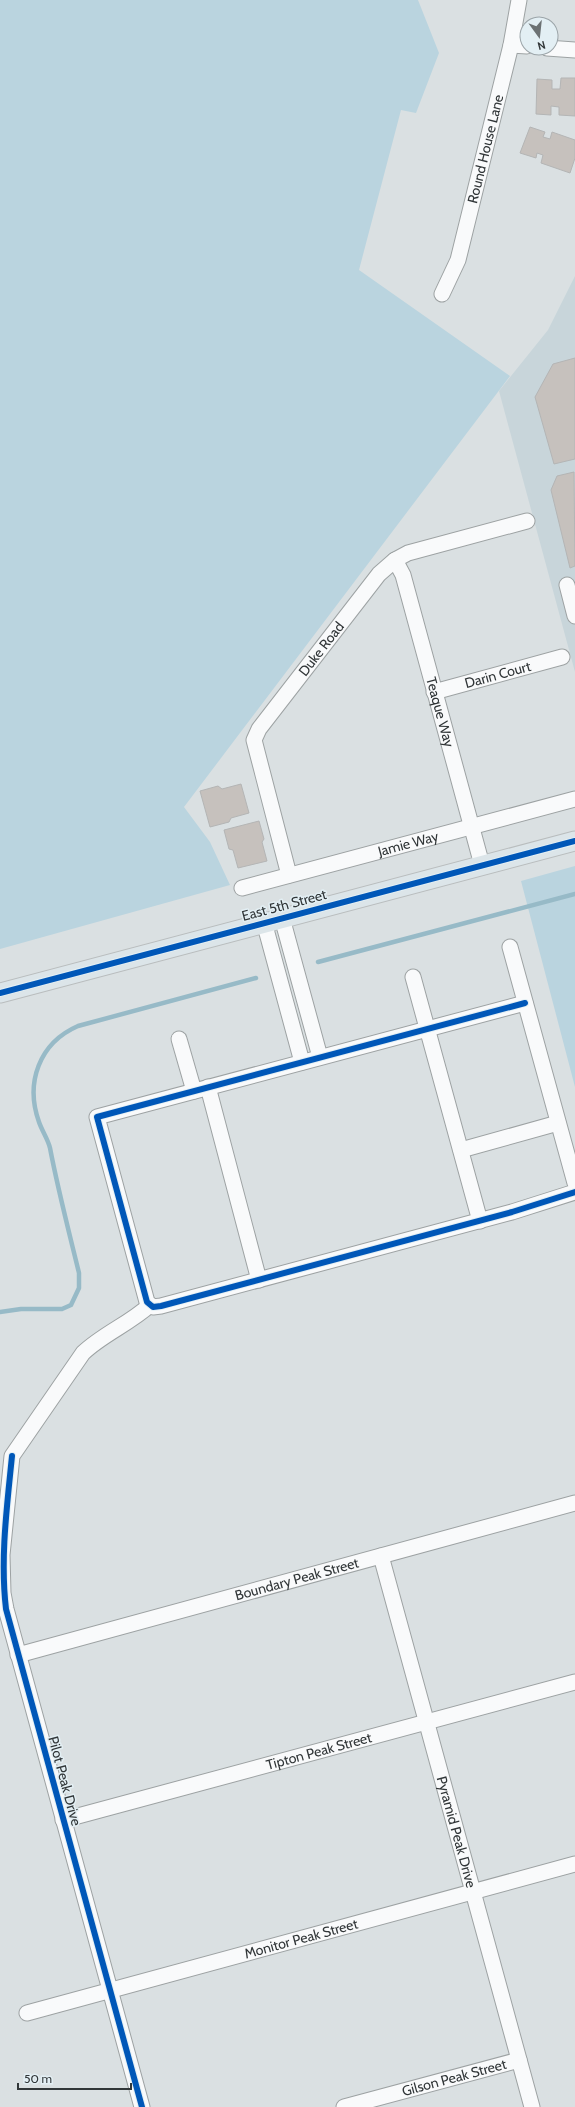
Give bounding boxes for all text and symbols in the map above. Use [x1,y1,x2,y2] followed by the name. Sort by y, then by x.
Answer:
[519,16,559,56] north arrow
[536,38,547,53] text: N
[463,93,507,205] street label: Round House Lane
[294,618,348,680] street label: Duke Road
[463,657,533,692] street label: Darin Court
[422,675,458,749] street label: Teaque Way
[375,827,440,861] street label: Jamie Way
[240,885,329,925] street label: East 5th Street
[233,1553,361,1604] street label: Boundary Peak Street
[264,1728,374,1774] street label: Tipton Peak Street
[44,1734,86,1828] street label: Pilot Peak Drive
[433,1774,480,1890] street label: Pyramid Peak Drive
[242,1914,360,1962] street label: Monitor Peak Street
[400,2055,509,2100] street label: Gilson Peak Street
[18,2065,131,2091] scale bar
[24,2071,52,2086] text: 50 m

